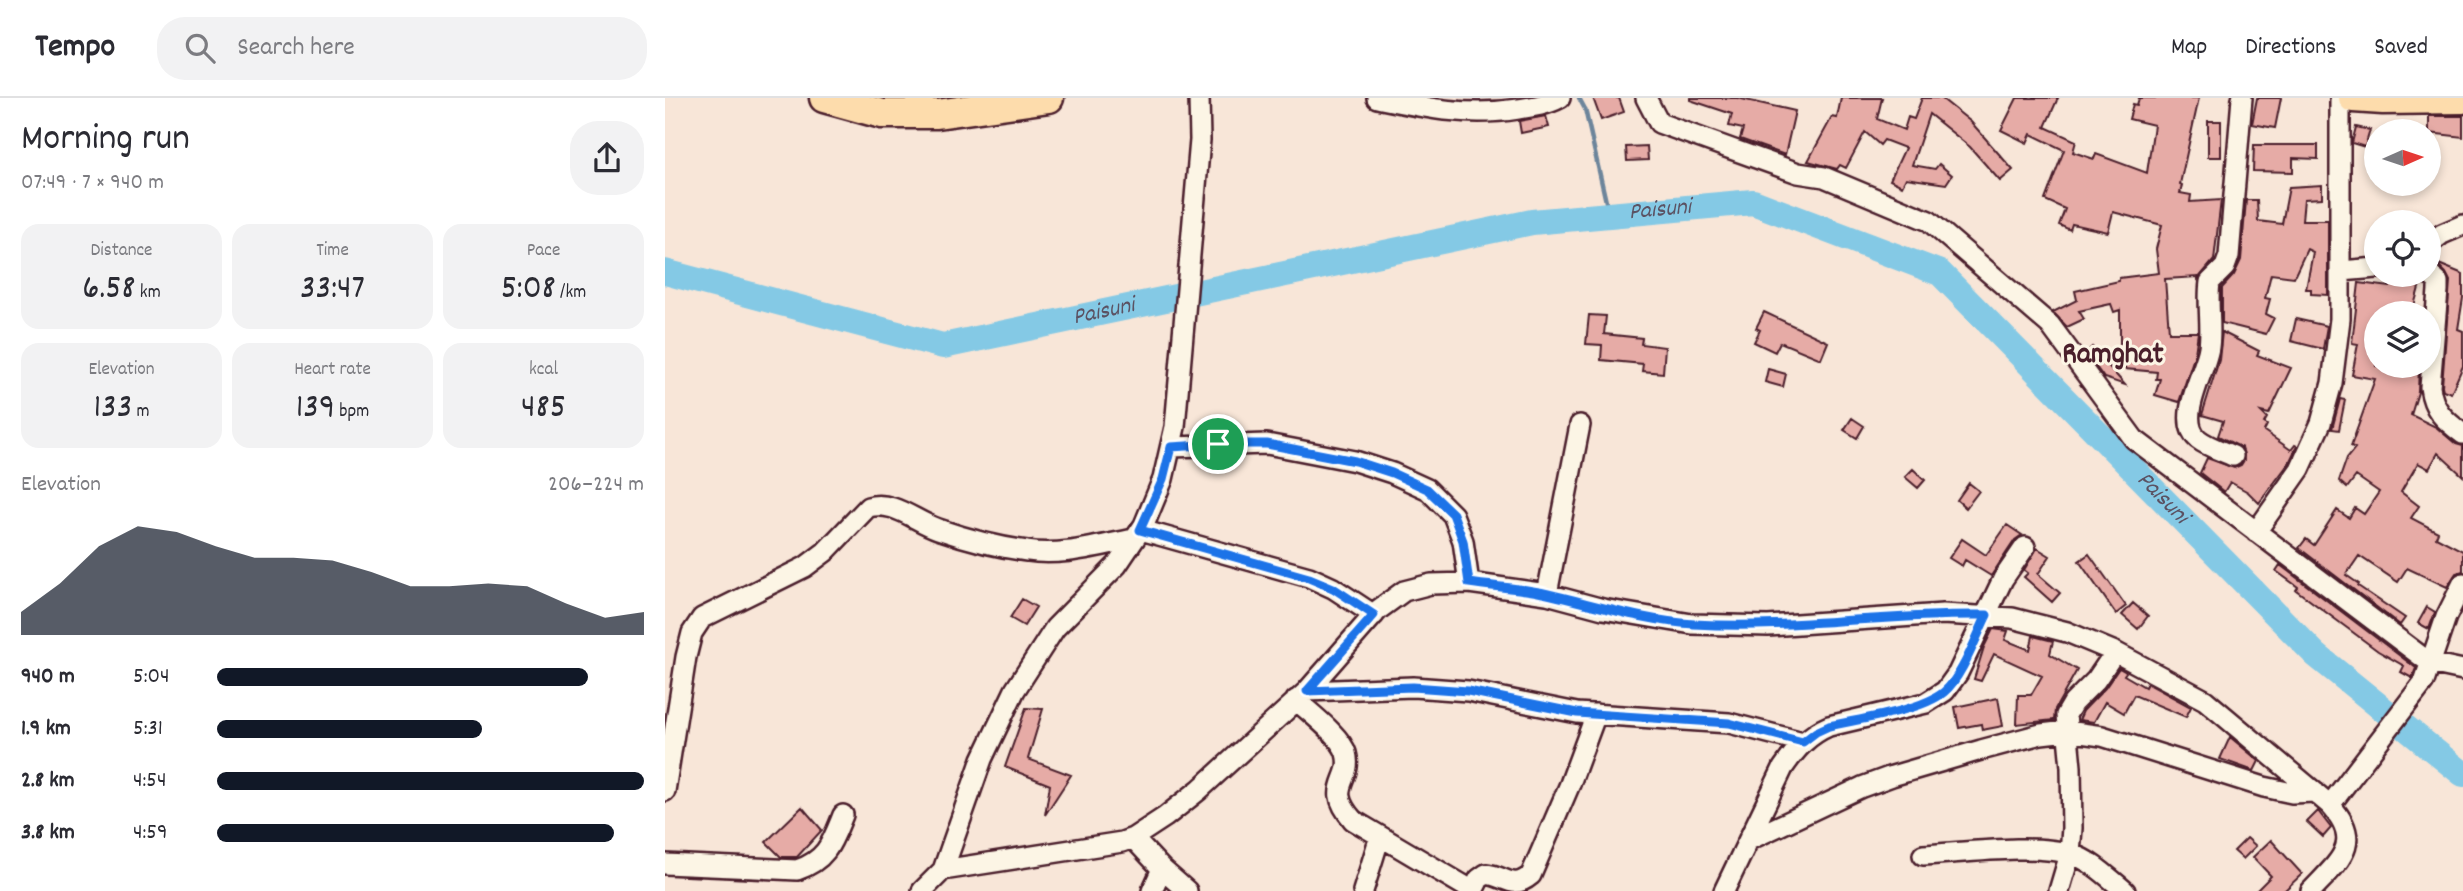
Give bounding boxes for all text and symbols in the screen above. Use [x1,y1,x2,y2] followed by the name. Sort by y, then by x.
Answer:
[157,17,647,80] search box
[35,25,115,72] text: Tempo
[181,29,219,67] icon: search
[237,30,355,67] text: Search here
[2171,31,2207,65] text: Map
[2245,31,2336,65] text: Directions
[2374,31,2428,65] text: Saved
[21,113,190,168] text: Morning run
[2364,119,2441,196] north arrow
[2364,119,2441,378] map controls
[570,121,644,195] button: share
[21,167,164,200] text: 07:49 · 7 × 940 m
[1627,190,1696,230] water label: Paisuni
[2364,210,2441,287] button: locate
[91,238,152,265] text: Distance
[316,238,349,265] text: Time
[527,238,560,265] text: Pace
[82,265,136,315] text: 6.58
[300,265,365,315] text: 33:47
[501,265,556,315] text: 5:08
[136,280,161,307] text: km
[556,280,586,307] text: /km
[1070,288,1141,335] water label: Paisuni
[2364,301,2441,378] button: layers
[2062,335,2164,378] district label: Ramghat
[88,357,155,384] text: Elevation
[294,357,371,384] text: Heart rate
[529,357,558,384] text: kcal
[93,384,132,434] text: 133
[296,384,335,434] text: 139
[521,384,566,434] text: 485
[132,399,150,426] text: m
[335,399,369,426] text: bpm
[1188,414,1248,474] pin
[1199,425,1237,463] icon: arrive
[2128,464,2199,535] water label: Paisuni
[21,469,101,502] text: Elevation
[548,469,644,502] text: 206–224 m
[21,661,75,694] text: 940 m
[133,661,170,694] text: 5:04
[21,713,71,746] text: 1.9 km
[133,713,163,746] text: 5:31
[21,765,75,798] text: 2.8 km
[133,765,167,798] text: 4:54
[21,817,75,850] text: 3.8 km
[133,817,168,850] text: 4:59

